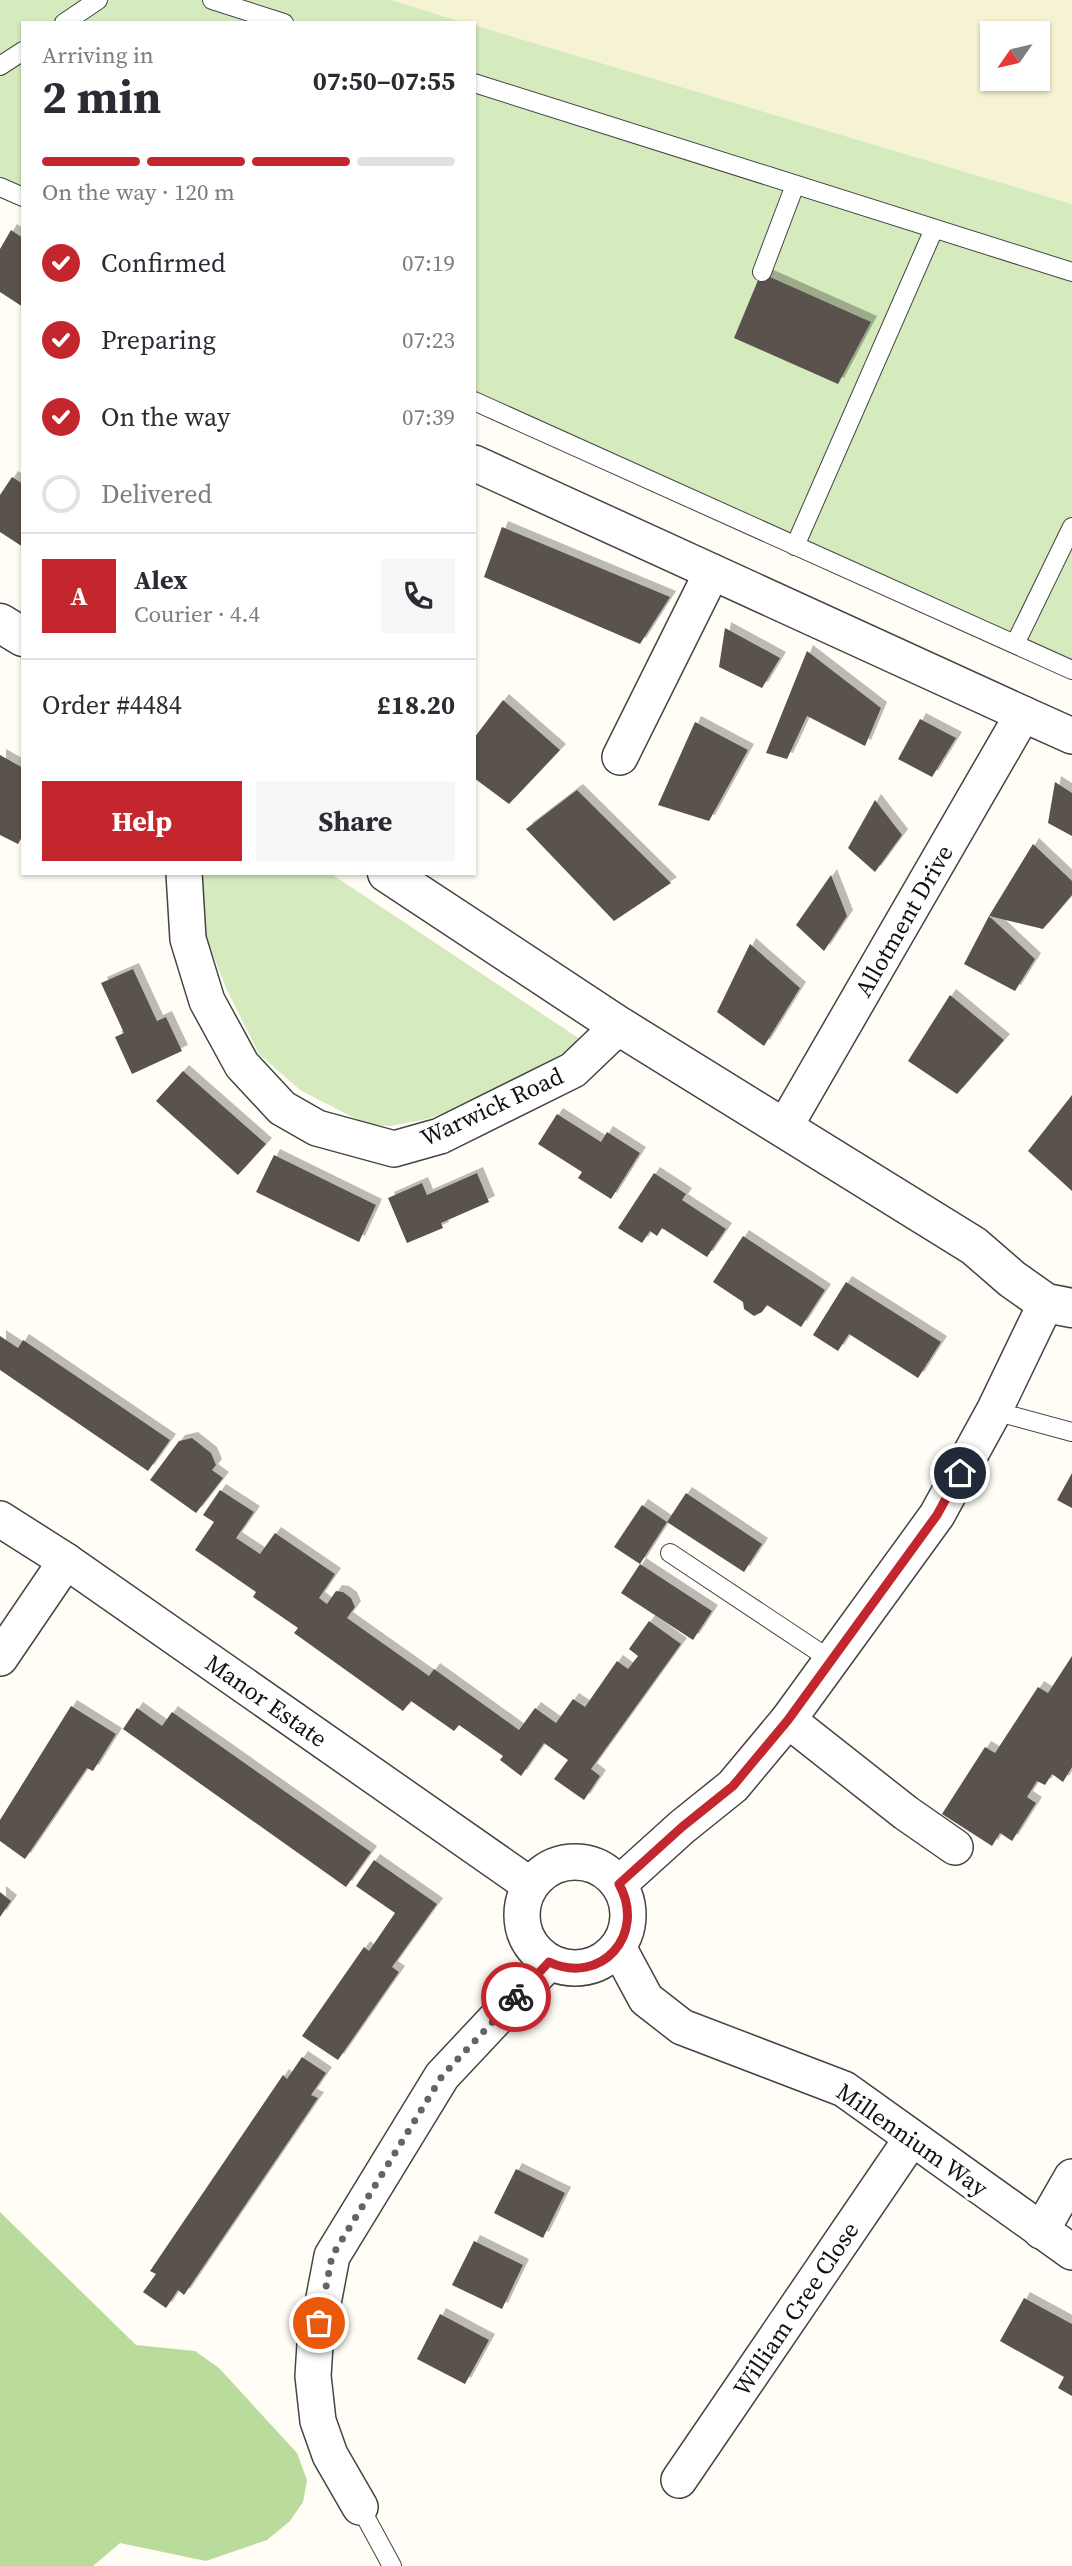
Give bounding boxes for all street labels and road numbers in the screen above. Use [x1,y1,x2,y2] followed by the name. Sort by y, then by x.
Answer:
[847,839,960,1003] street label: Allotment Drive
[415,1059,569,1154] street label: Warwick Road
[199,1646,334,1755] street label: Manor Estate
[830,2075,995,2204] street label: Millennium Way
[725,2215,866,2402] street label: William Cree Close

